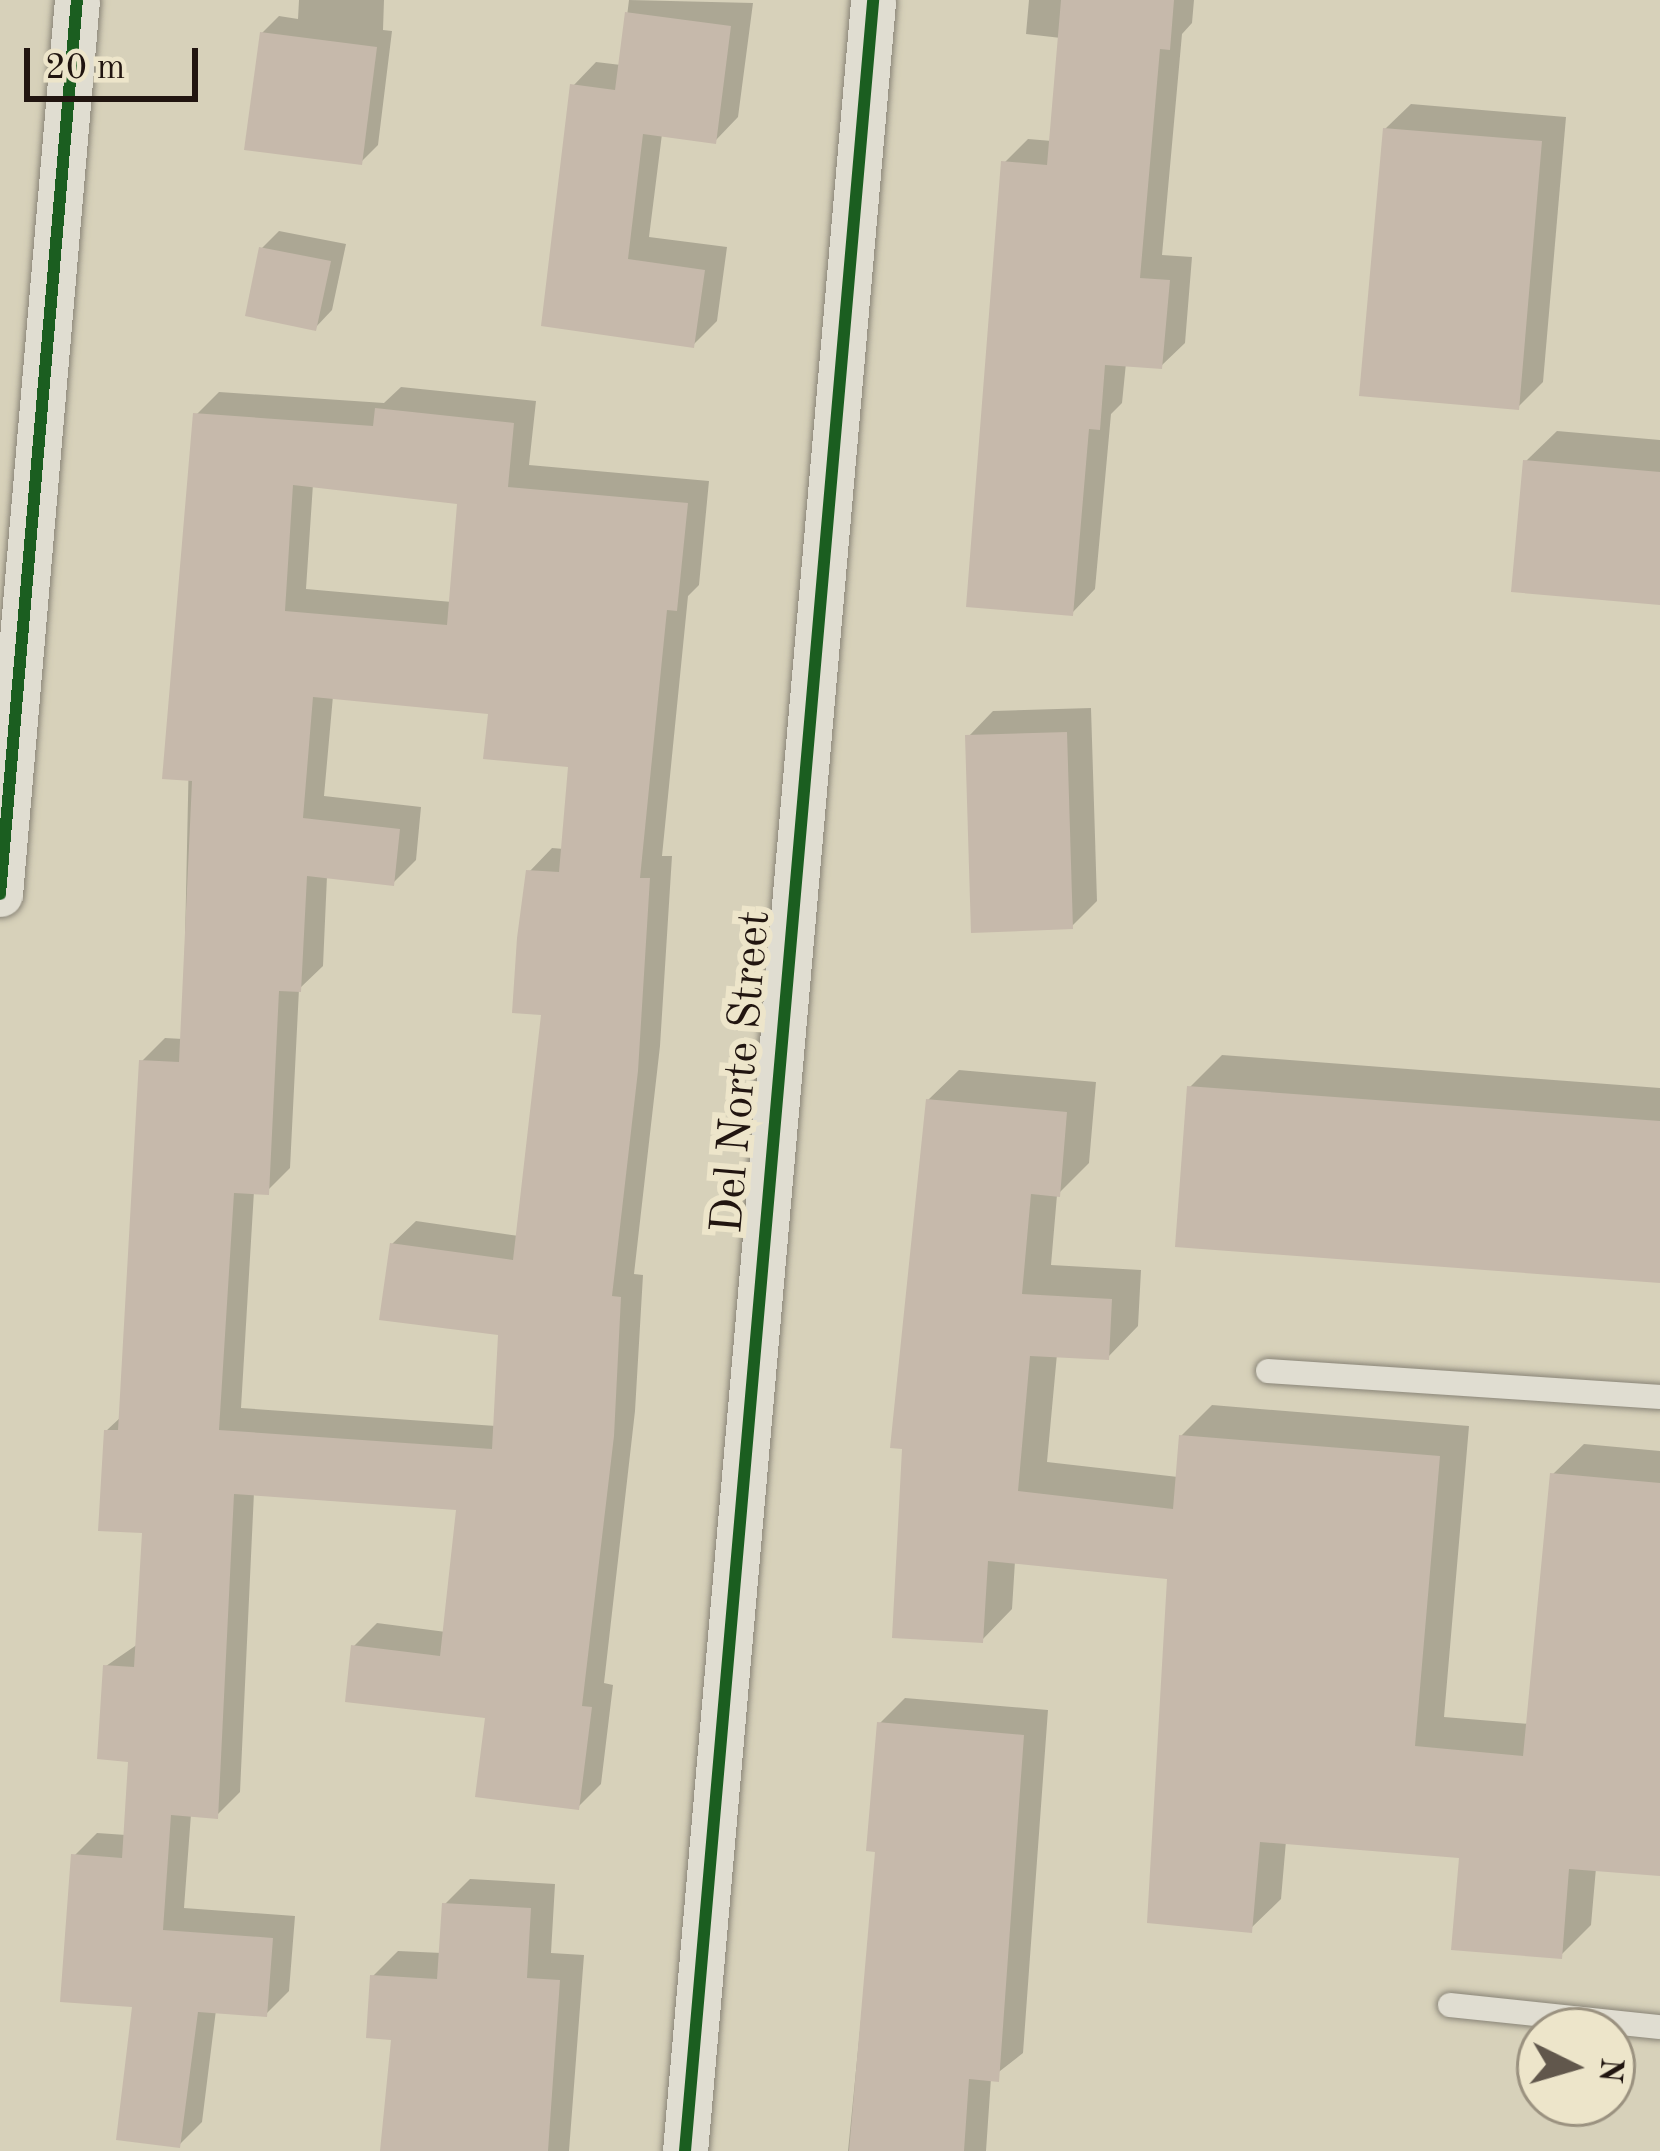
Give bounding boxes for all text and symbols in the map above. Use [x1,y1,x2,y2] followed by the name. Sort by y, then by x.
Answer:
[30,24,204,98] scale bar
[45,51,125,87] text: 20 m
[702,908,784,1236] street label: Del Norte Street
[1516,2007,1636,2127] north arrow
[1592,2056,1627,2084] text: N

